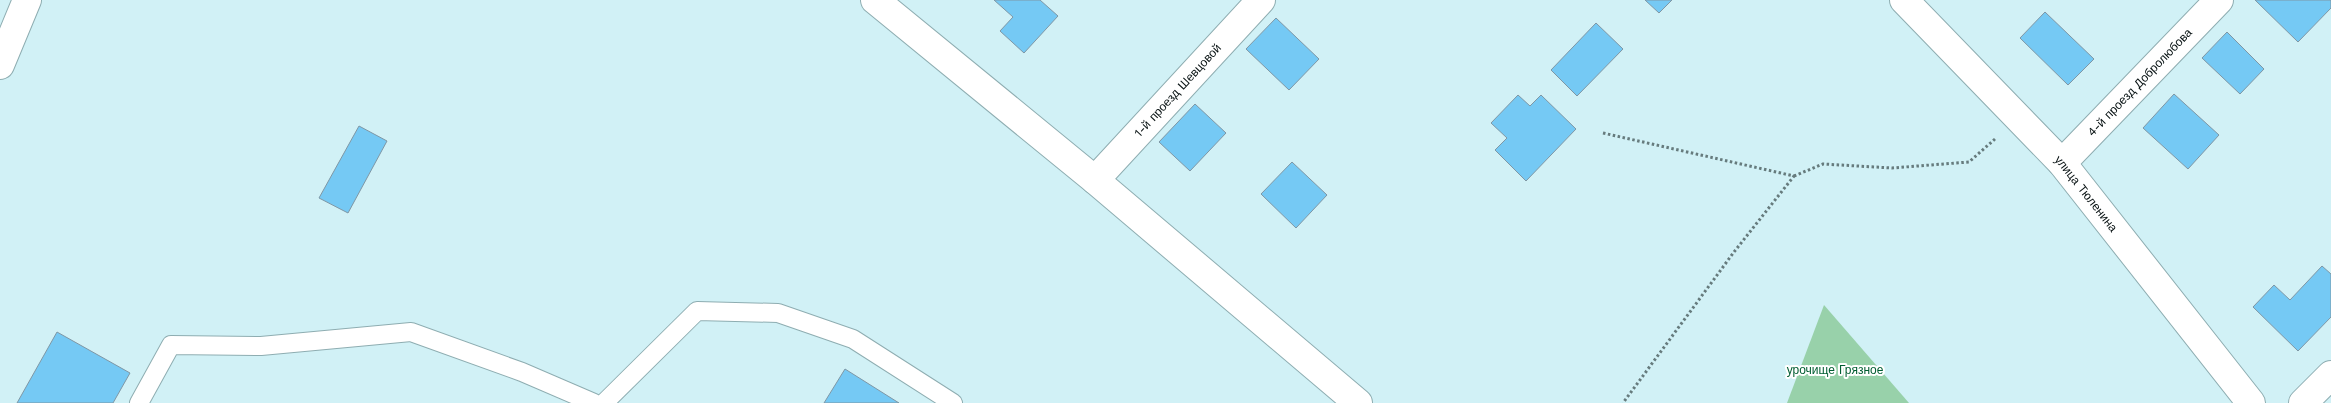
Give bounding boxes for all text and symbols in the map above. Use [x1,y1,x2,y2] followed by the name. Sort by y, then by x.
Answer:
[2085,25,2195,139] street label: 4-й проезд Добролюбова
[1131,41,1224,140] street label: 1-й проезд Шевцовой
[2052,153,2121,235] street label: улица Тюленина
[1787,363,1884,377] park label: урочище Грязное

